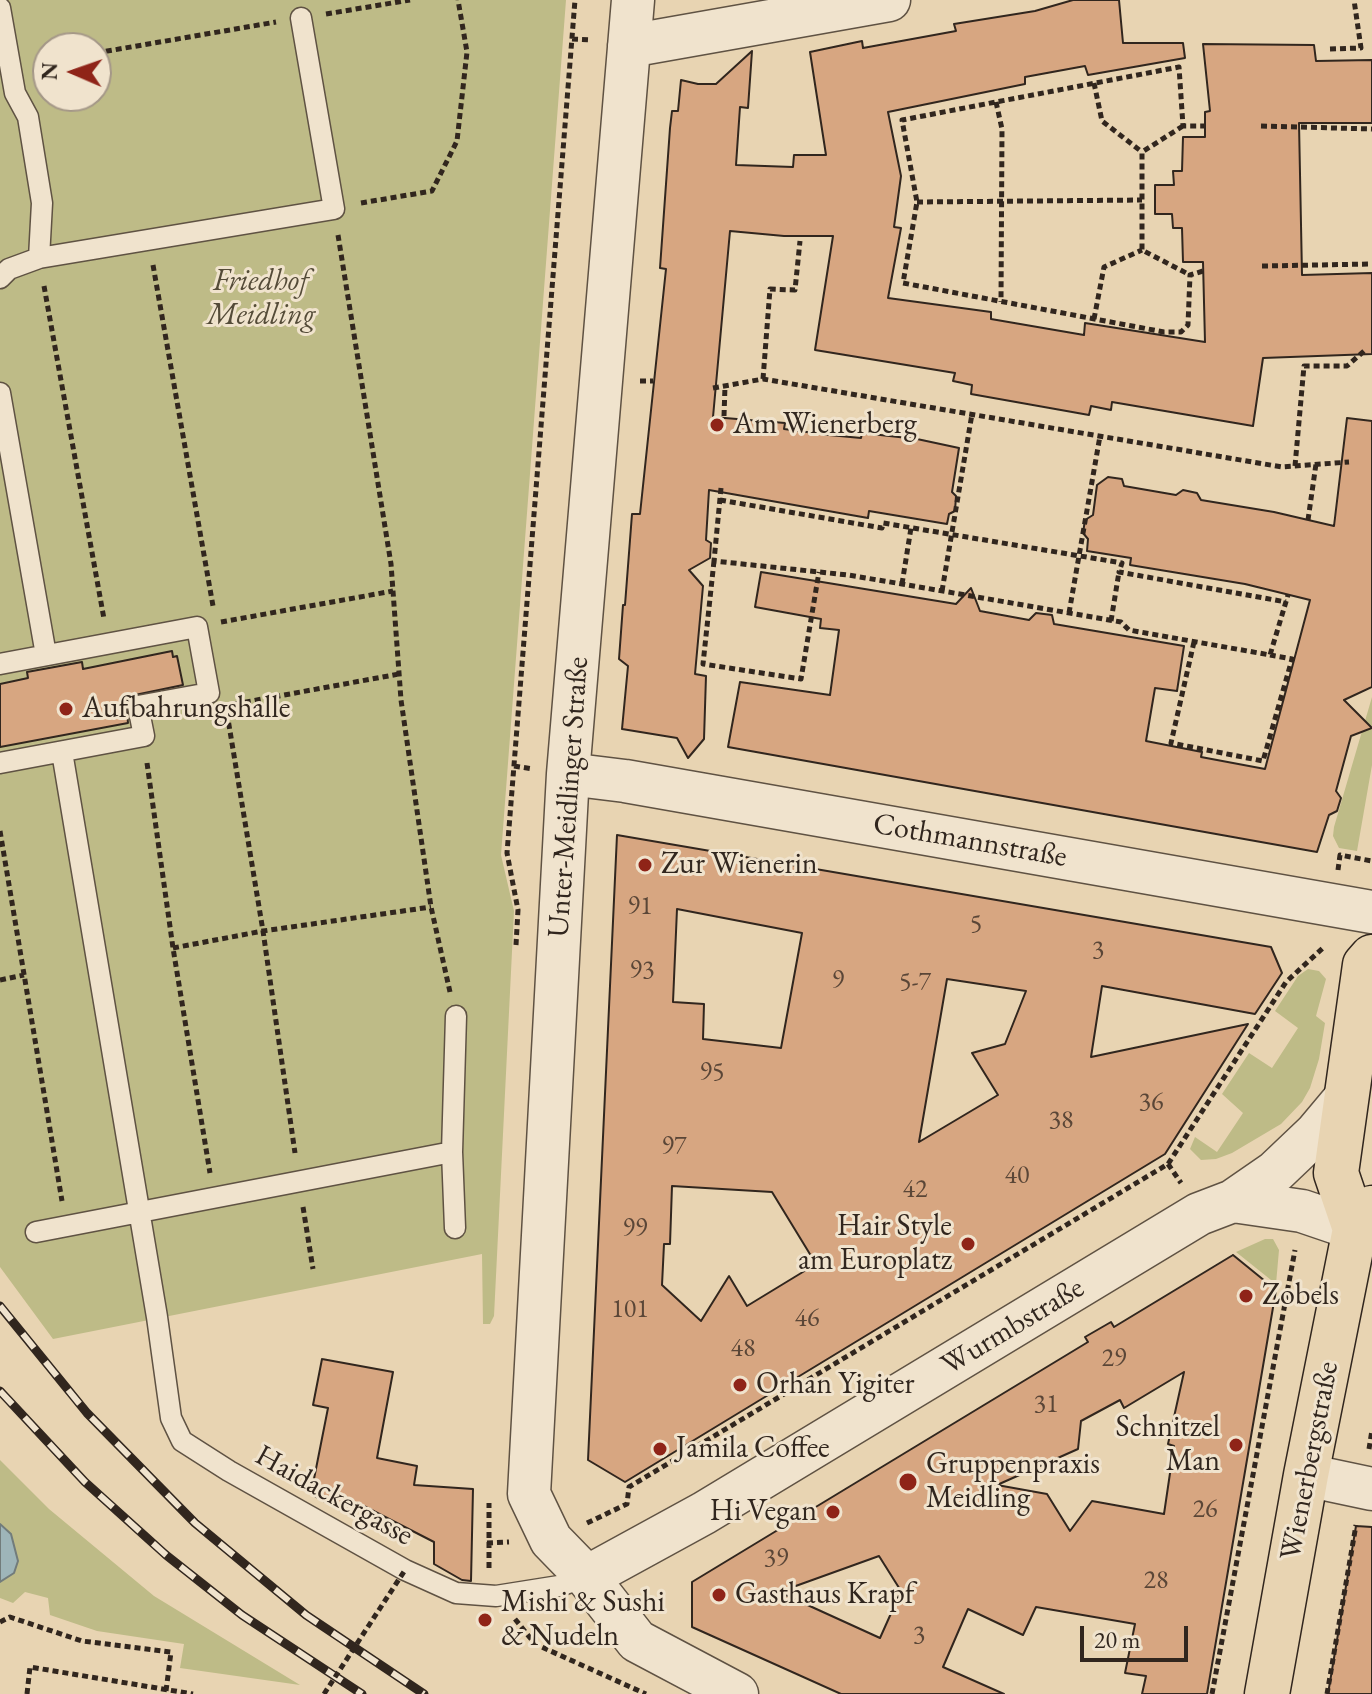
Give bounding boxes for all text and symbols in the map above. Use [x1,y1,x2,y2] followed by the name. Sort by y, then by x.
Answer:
[32,32,112,112] north arrow
[35,62,64,81] text: N
[207,264,315,334] park label: Friedhof Meidling
[733,407,917,443] place label: Am Wienerberg
[708,416,726,434] marker: Am Wienerberg
[541,655,597,939] street label: Unter-Meidlinger Straße
[82,691,290,727] place label: Aufbahrungshalle
[57,700,75,718] marker: Aufbahrungshalle
[870,806,1070,876] street label: Cothmannstraße
[661,847,818,883] place label: Zur Wienerin
[636,856,654,874] marker: Zur Wienerin
[628,891,652,923] house number: 91
[970,909,982,941] house number: 5
[1092,935,1104,967] house number: 3
[630,955,654,987] house number: 93
[832,965,844,997] house number: 9
[899,967,931,999] house number: 5-7
[700,1057,724,1089] house number: 95
[1139,1087,1163,1119] house number: 36
[1049,1105,1073,1137] house number: 38
[662,1131,686,1163] house number: 97
[1005,1160,1029,1192] house number: 40
[903,1174,927,1206] house number: 42
[798,1209,952,1280] place label: Hair Style am Europlatz
[623,1213,647,1245] house number: 99
[959,1235,977,1253] marker: Hair Style am Europlatz
[935,1270,1091,1384] street label: Wurmbstraße
[1262,1278,1339,1314] place label: Zobels
[1237,1287,1255,1305] marker: Zobels
[611,1294,649,1326] house number: 101
[795,1303,819,1335] house number: 46
[731,1333,755,1365] house number: 48
[1102,1343,1126,1375] house number: 29
[1273,1359,1347,1563] street label: Wienerbergstraße
[756,1367,914,1403] place label: Orhan Yigiter
[731,1376,749,1394] marker: Orhan Yigiter
[1034,1389,1058,1421] house number: 31
[1116,1410,1220,1480] place label: Schnitzel Man
[676,1431,830,1467] place label: Jamila Coffee
[1227,1436,1245,1454] marker: Schnitzel Man
[249,1438,419,1554] street label: Haidackergasse
[651,1440,669,1458] marker: Jamila Coffee
[926,1447,1100,1518] place label: Gruppenpraxis Meidling
[897,1471,919,1493] marker: Gruppenpraxis Meidling
[710,1494,817,1530] place label: Hi Vegan
[1193,1494,1217,1526] house number: 26
[824,1503,842,1521] marker: Hi Vegan
[764,1543,788,1575] house number: 39
[1144,1565,1168,1597] house number: 28
[735,1577,914,1613] place label: Gasthaus Krapf
[501,1585,665,1656] place label: Mishi & Sushi & Nudeln
[710,1586,728,1604] marker: Gasthaus Krapf
[1084,1610,1192,1660] scale bar
[476,1611,494,1629] marker: Mishi & Sushi & Nudeln
[913,1620,925,1652] house number: 3
[1094,1624,1141,1655] text: 20 m

